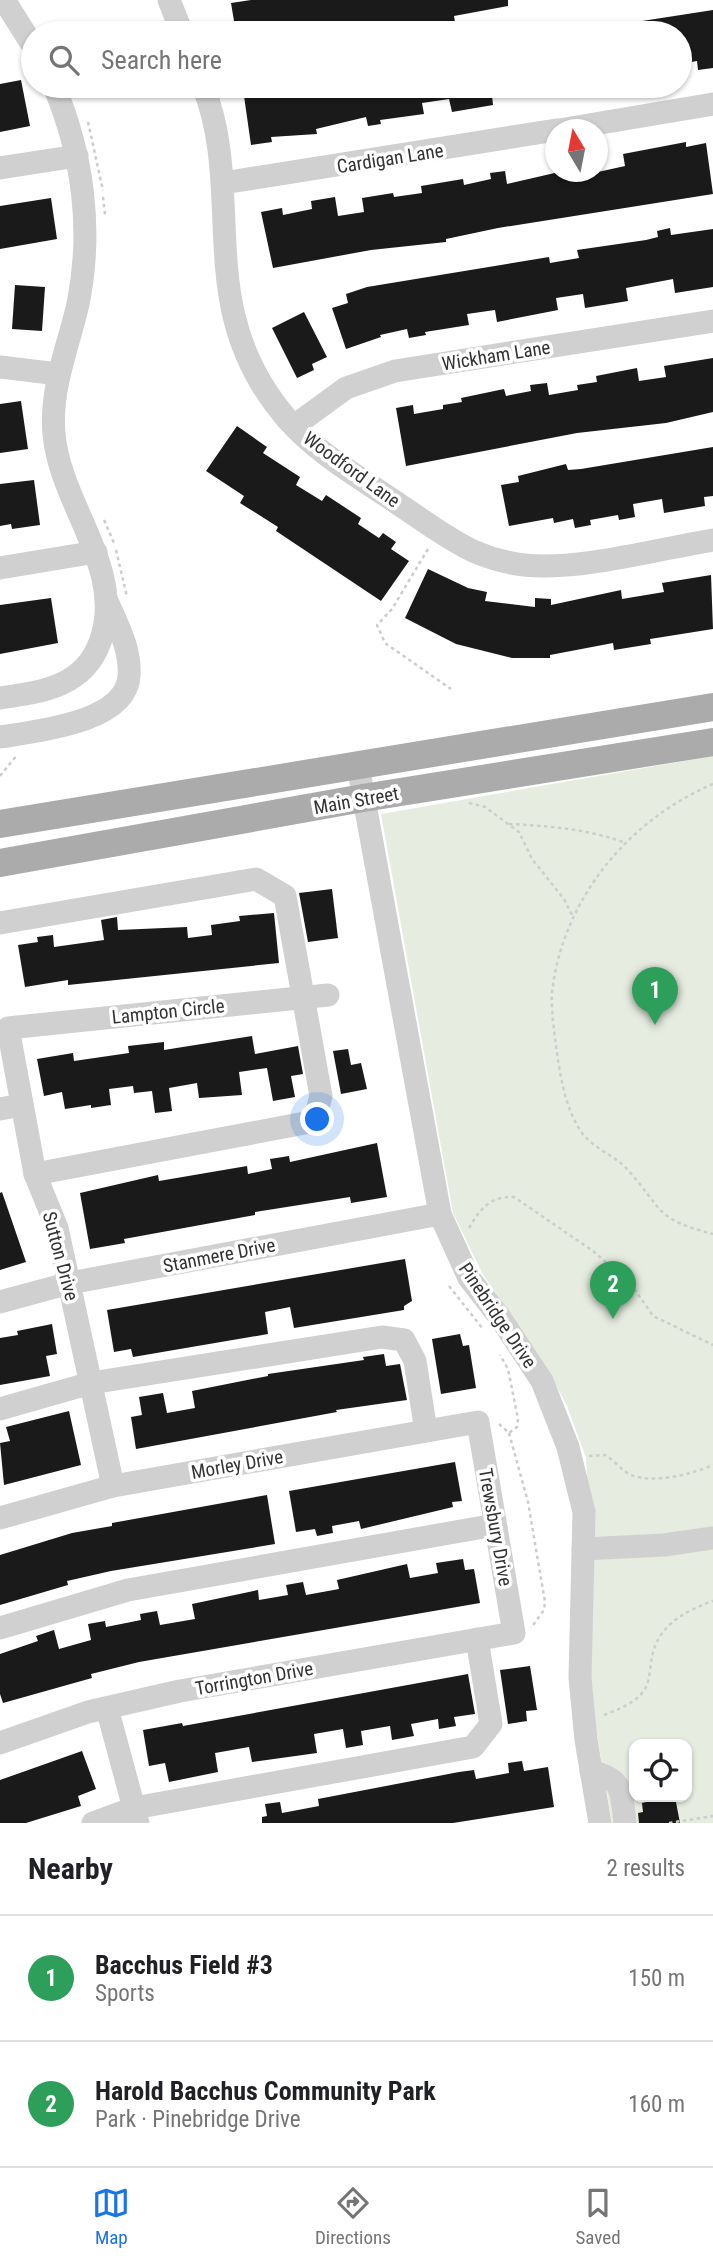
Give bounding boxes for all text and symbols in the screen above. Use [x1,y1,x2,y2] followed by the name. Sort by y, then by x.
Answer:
[21,21,692,98] search box
[45,41,83,79] icon: search
[101,45,222,75] text: Search here
[545,119,608,182] north arrow
[335,139,445,178] street label: Cardigan Lane
[440,336,552,375] street label: Wickham Lane
[299,427,405,512] street label: Woodford Lane
[312,782,400,819] street label: Main Street
[632,967,678,1025] pin: 1
[111,994,226,1029] street label: Lampton Circle
[300,1102,334,1136] your location
[38,1209,83,1303] street label: Sutton Drive
[161,1233,277,1278] street label: Stanmere Drive
[454,1258,541,1373] street label: Pinebridge Drive
[590,1261,636,1319] pin: 2
[189,1445,285,1484] street label: Morley Drive
[474,1466,517,1588] street label: Trewsbury Drive
[193,1657,315,1700] street label: Torrington Drive
[629,1739,692,1802] map controls
[629,1739,692,1802] button: locate
[28,1851,113,1886] text: Nearby
[607,1855,685,1882] text: 2 results
[95,1950,273,1980] text: Bacchus Field #3
[45,1965,57,1992] text: 1
[628,1965,685,1992] text: 150 m
[95,1980,155,2007] text: Sports
[95,2076,436,2106] text: Harold Bacchus Community Park
[45,2091,57,2118] text: 2
[628,2091,685,2118] text: 160 m
[95,2106,300,2133] text: Park · Pinebridge Drive
[92,2184,130,2249] tab: Map
[315,2184,391,2249] tab: Directions
[575,2184,621,2249] tab: Saved

